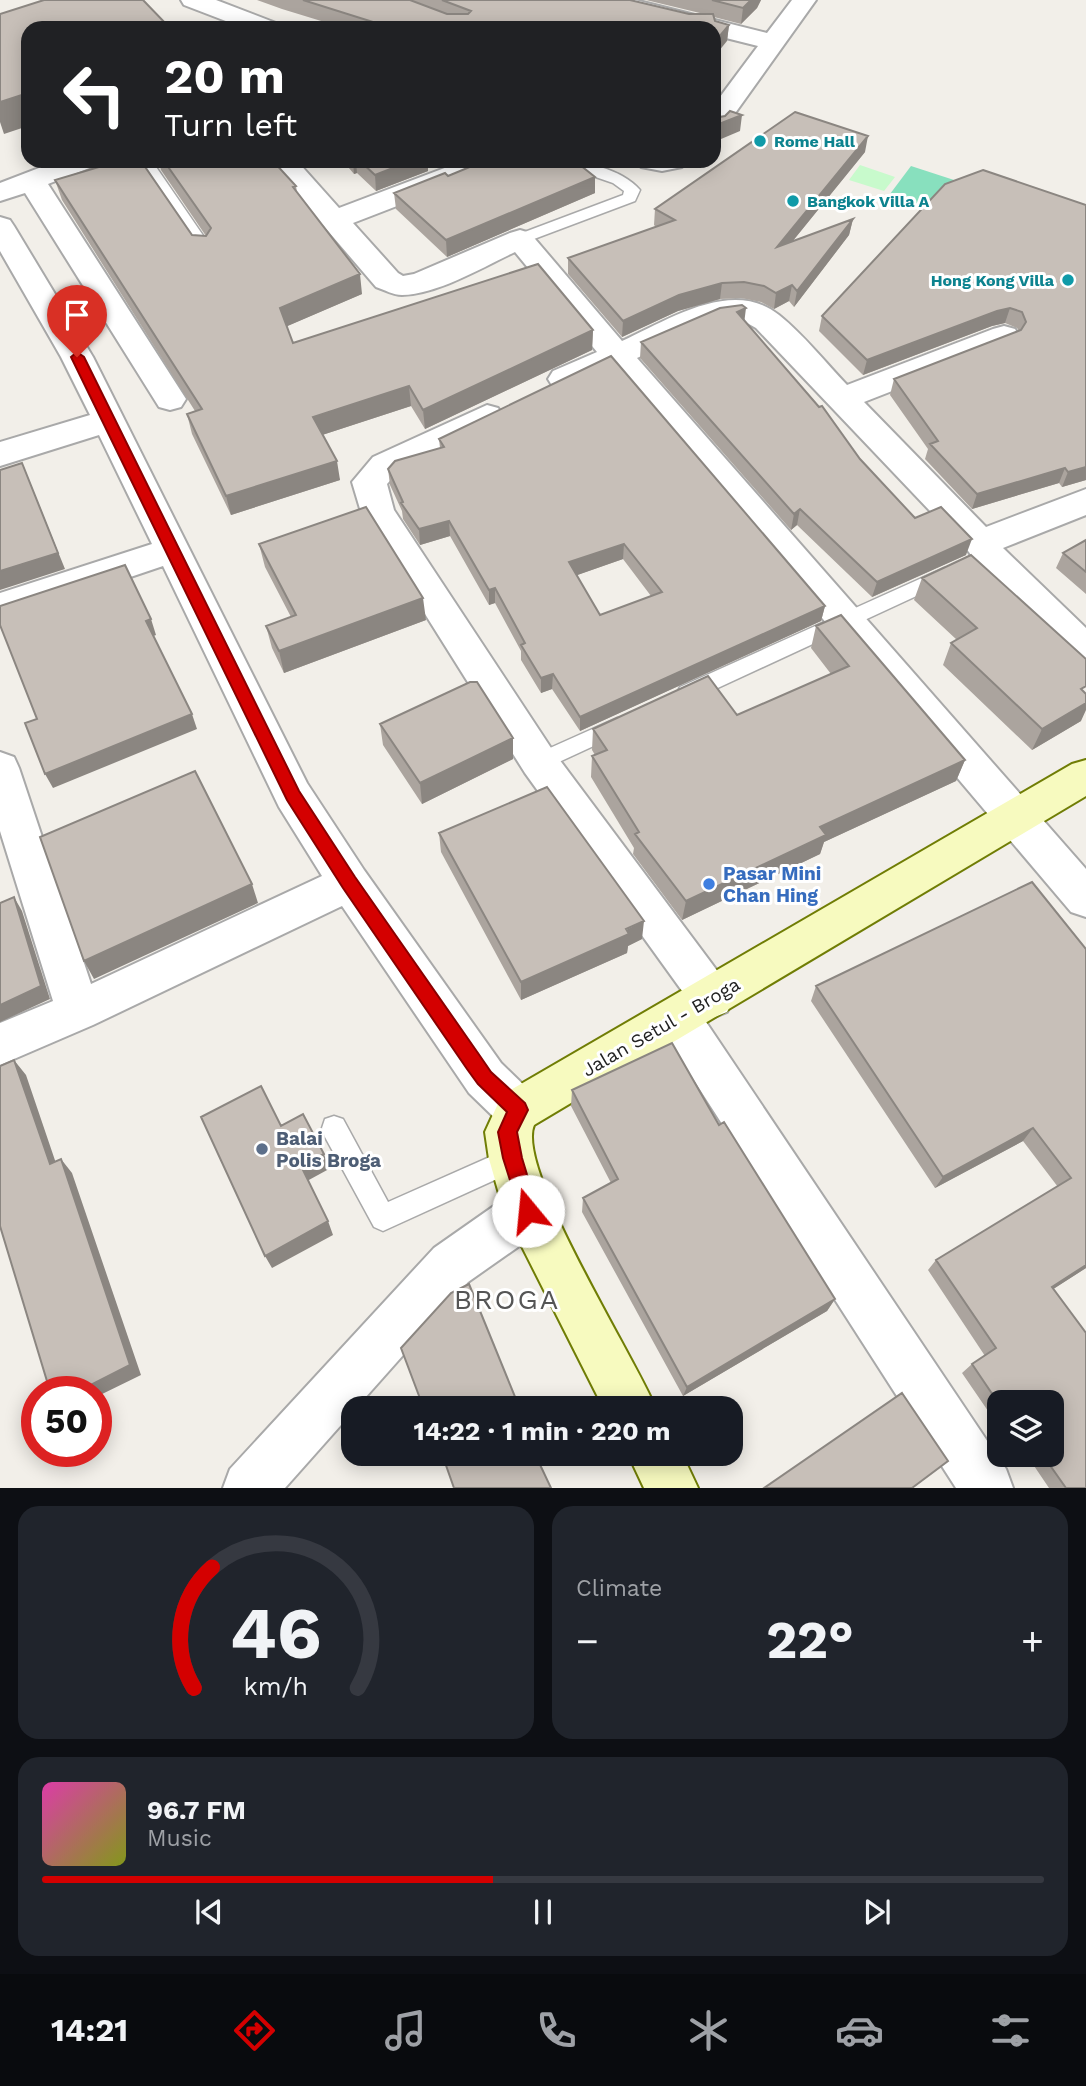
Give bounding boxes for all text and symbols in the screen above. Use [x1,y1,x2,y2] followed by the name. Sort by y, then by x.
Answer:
[164,47,285,105] text: 20 m
[49,49,140,140] icon: left
[164,106,297,144] text: Turn left
[774,132,856,151] place label: Rome Hall
[752,133,768,149] marker: Rome Hall
[807,192,930,211] place label: Bangkok Villa A
[785,193,801,209] marker: Bangkok Villa A
[931,271,1055,290] place label: Hong Kong Villa
[1060,272,1076,288] marker: Hong Kong Villa
[47,285,107,357] pin
[58,296,96,334] icon: arrive
[723,862,821,907] place label: Pasar Mini Chan Hing
[701,876,717,892] marker: Pasar Mini Chan Hing
[578,972,744,1082] street label: Jalan Setul - Broga
[276,1127,381,1172] place label: Balai Polis Broga
[254,1141,270,1157] marker: Balai Polis Broga
[491,1174,565,1248] position arrow
[454,1283,560,1316] district label: BROGA
[21,1376,112,1467] speed limit sign: 50
[987,1390,1064,1467] map controls
[987,1390,1064,1467] button: layers
[413,1416,671,1446] text: 14:22 · 1 min · 220 m
[576,1575,662,1602] text: Climate
[230,1591,322,1677] text: 46
[766,1610,854,1671] text: 22°
[576,1619,599,1663] text: −
[1021,1619,1044,1663] text: +
[244,1672,308,1701] text: km/h
[147,1795,246,1825] text: 96.7 FM
[147,1825,212,1852] text: Music
[190,1893,228,1931] icon: previous
[524,1893,562,1931] icon: pause
[858,1893,896,1931] icon: next
[230,2006,279,2055] icon: directions
[381,2006,430,2055] icon: music
[532,2006,581,2055] icon: phone
[684,2006,733,2055] icon: climate
[835,2006,884,2055] icon: car
[986,2006,1035,2055] icon: filters
[51,2011,128,2049] text: 14:21

